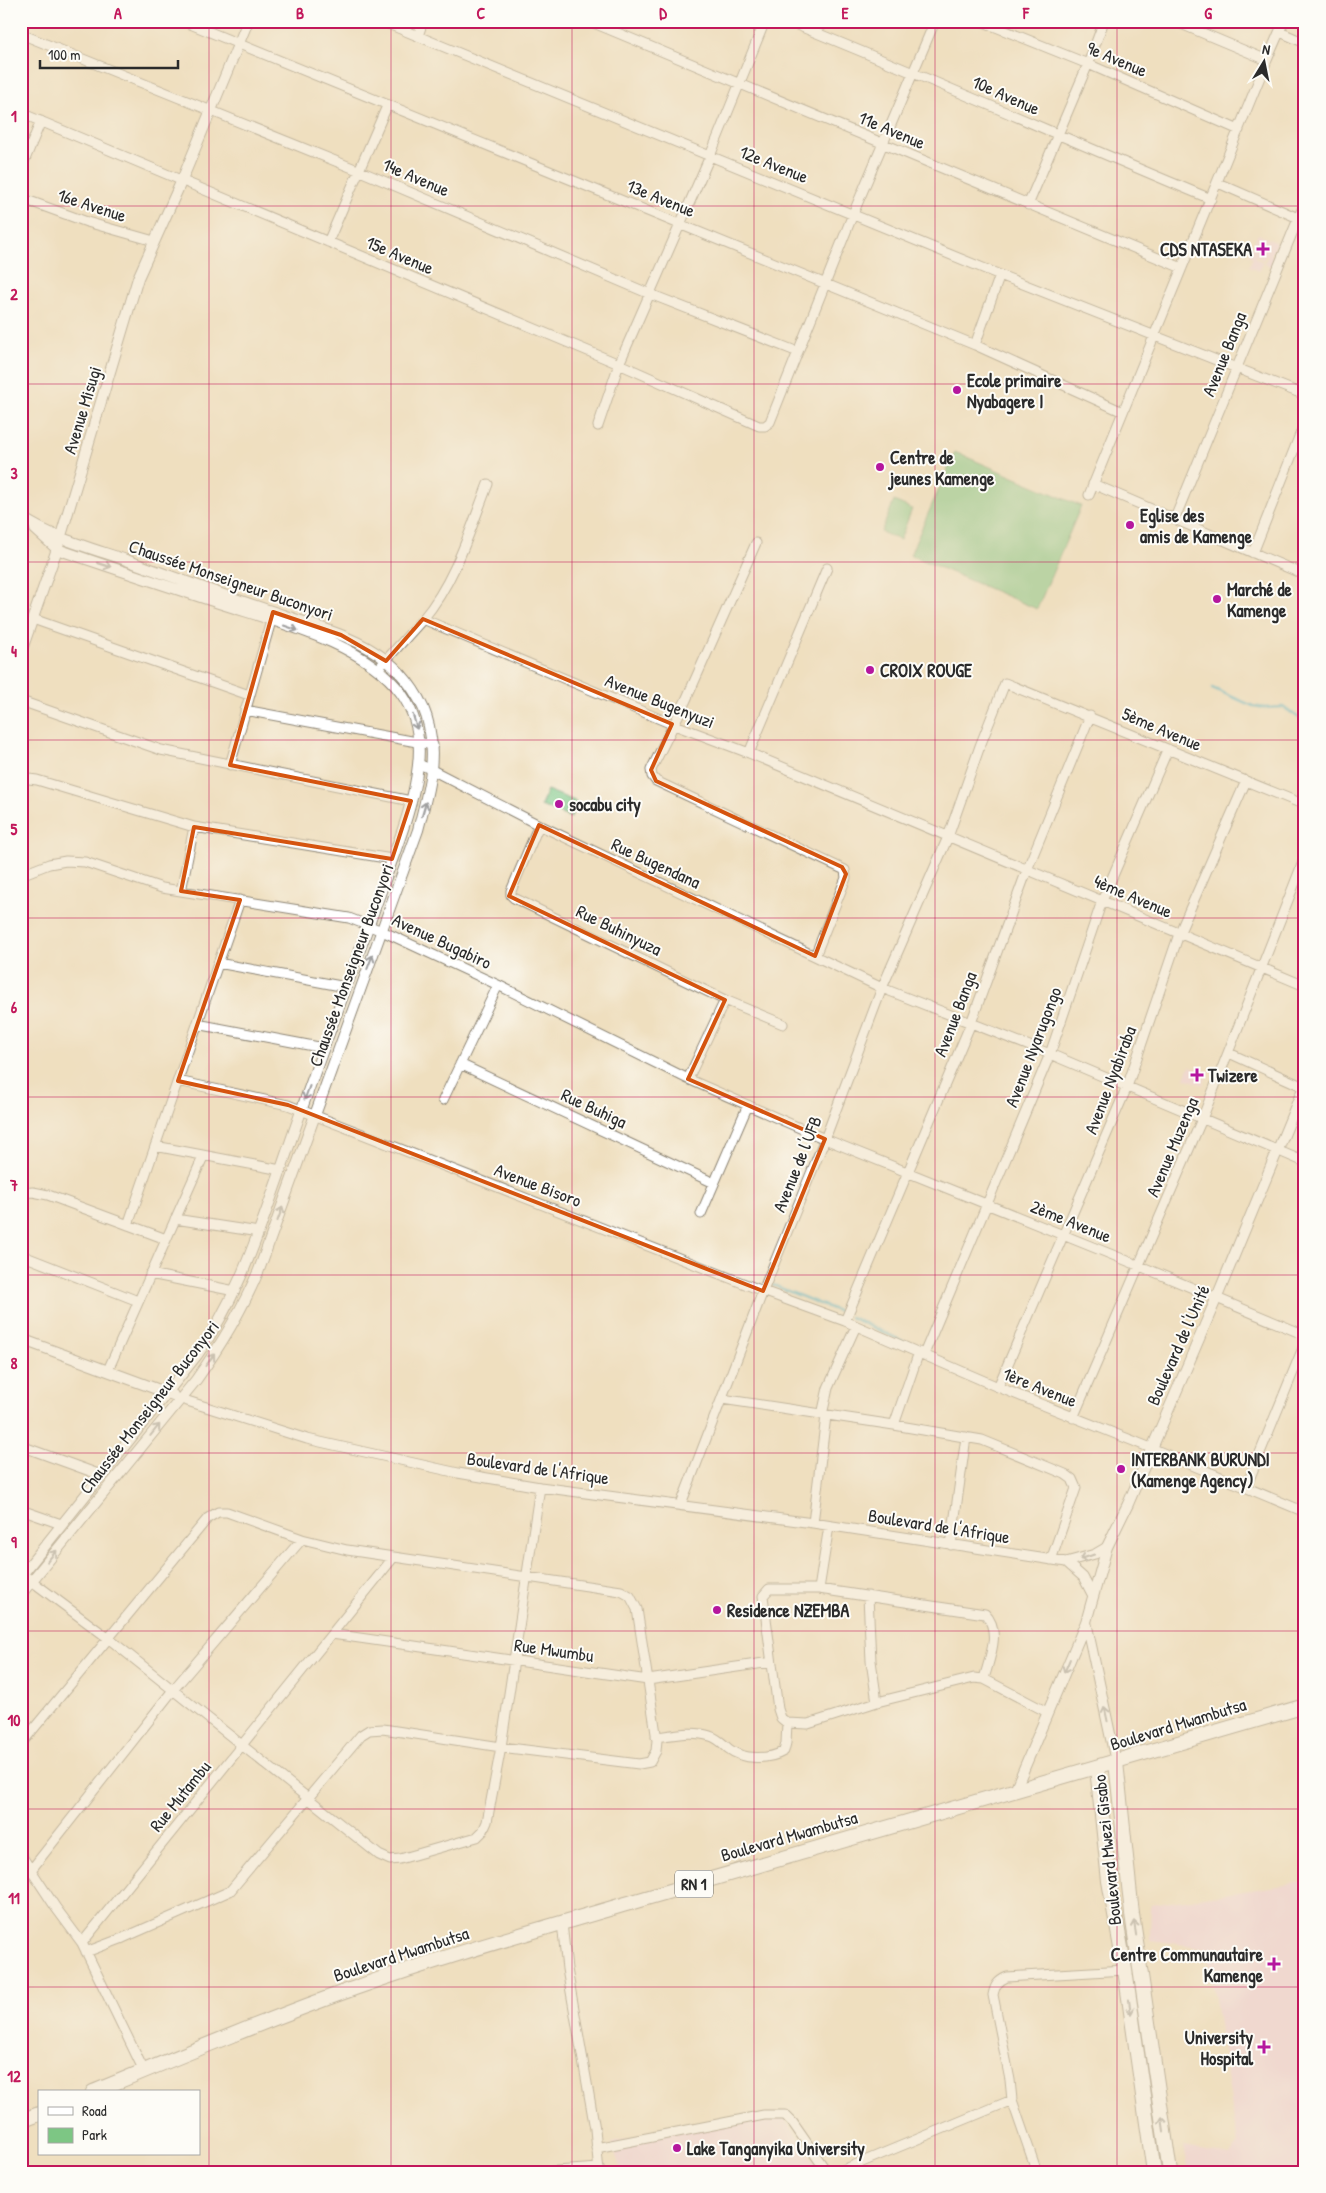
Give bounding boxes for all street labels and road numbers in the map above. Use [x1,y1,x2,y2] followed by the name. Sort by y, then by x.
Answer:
[1083,35,1151,83] street label: 9e Avenue
[968,69,1044,121] street label: 10e Avenue
[855,105,929,155] street label: 11e Avenue
[736,139,812,189] street label: 12e Avenue
[379,152,453,202] street label: 14e Avenue
[623,173,699,223] street label: 13e Avenue
[55,182,129,228] street label: 16e Avenue
[362,230,438,280] street label: 15e Avenue
[1196,308,1252,400] street label: Avenue Banga
[57,363,107,457] street label: Avenue Misugi
[126,533,336,627] street label: Chaussée Monseigneur Buconyori
[602,668,718,734] street label: Avenue Bugenyuzi
[1118,701,1206,757] street label: 5ème Avenue
[607,831,705,895] street label: Rue Bugendana
[303,860,399,1070] street label: Chaussée Monseigneur Buconyori
[1090,868,1176,924] street label: 4ème Avenue
[572,899,666,961] street label: Rue Buhinyuza
[388,907,496,975] street label: Avenue Bugabiro
[927,968,983,1060] street label: Avenue Banga
[999,983,1067,1111] street label: Avenue Nyarugongo
[1078,1022,1142,1138] street label: Avenue Nyabiraba
[557,1082,631,1134] street label: Rue Buhiga
[1140,1093,1204,1201] street label: Avenue Muzenga
[766,1112,828,1216] street label: Avenue de l'UFB
[491,1157,585,1213] street label: Avenue Bisoro
[1027,1194,1115,1248] street label: 2ème Avenue
[1140,1281,1216,1409] street label: Boulevard de l'Unité
[73,1315,225,1499] street label: Chaussée Monseigneur Buconyori
[999,1361,1081,1413] street label: 1ère Avenue
[466,1446,610,1490] street label: Boulevard de l'Afrique
[866,1502,1012,1550] street label: Boulevard de l'Afrique
[513,1632,595,1668] street label: Rue Mwumbu
[1107,1691,1249,1757] street label: Boulevard Mwambutsa
[144,1755,216,1837] street label: Rue Mutambu
[1087,1773,1127,1927] street label: Boulevard Mwezi Gisabo
[718,1805,860,1867] street label: Boulevard Mwambutsa
[675,1870,713,1898] road number: RN 1
[330,1920,472,1988] street label: Boulevard Mwambutsa

